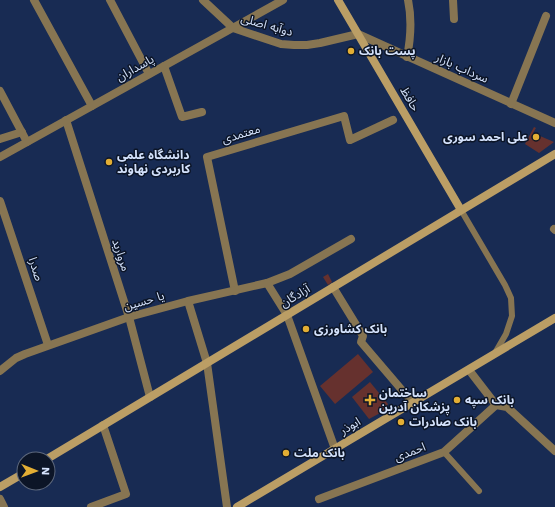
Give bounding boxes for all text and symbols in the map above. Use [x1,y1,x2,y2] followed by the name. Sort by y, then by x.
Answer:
[239,11,295,39] street label: دوآبه اصلی
[359,44,416,60] place label: پست بانک
[346,46,356,56] marker: پست بانک
[432,50,491,86] street label: سرداب بازار
[114,52,157,85] street label: پاسداران
[397,84,423,114] street label: حافظ
[220,122,262,146] street label: معتمدی
[443,130,528,144] place label: علی احمد سوری
[531,132,541,142] marker: علی احمد سوری
[117,148,191,176] place label: دانشگاه علمی کاربردی نهاوند
[104,157,114,167] marker: دانشگاه علمی کاربردی نهاوند
[109,237,133,273] street label: مروارید
[26,255,46,283] street label: صدرا
[278,281,313,310] street label: آزادگان
[122,289,166,314] street label: یا حسین
[314,322,388,336] place label: بانک کشاورزی
[301,324,311,334] marker: بانک کشاورزی
[379,386,450,416] place label: ساختمان پزشکان آدرین
[465,393,514,409] place label: بانک سپه
[364,394,376,406] marker: ساختمان پزشکان آدرین
[452,395,462,405] marker: بانک سپه
[336,414,363,438] street label: ابوذر
[409,415,477,429] place label: بانک صادرات
[396,417,406,427] marker: بانک صادرات
[392,440,428,464] street label: احمدی
[294,446,345,460] place label: بانک ملت
[281,448,291,458] marker: بانک ملت
[16,451,56,491] north arrow
[39,467,52,475] text: N

